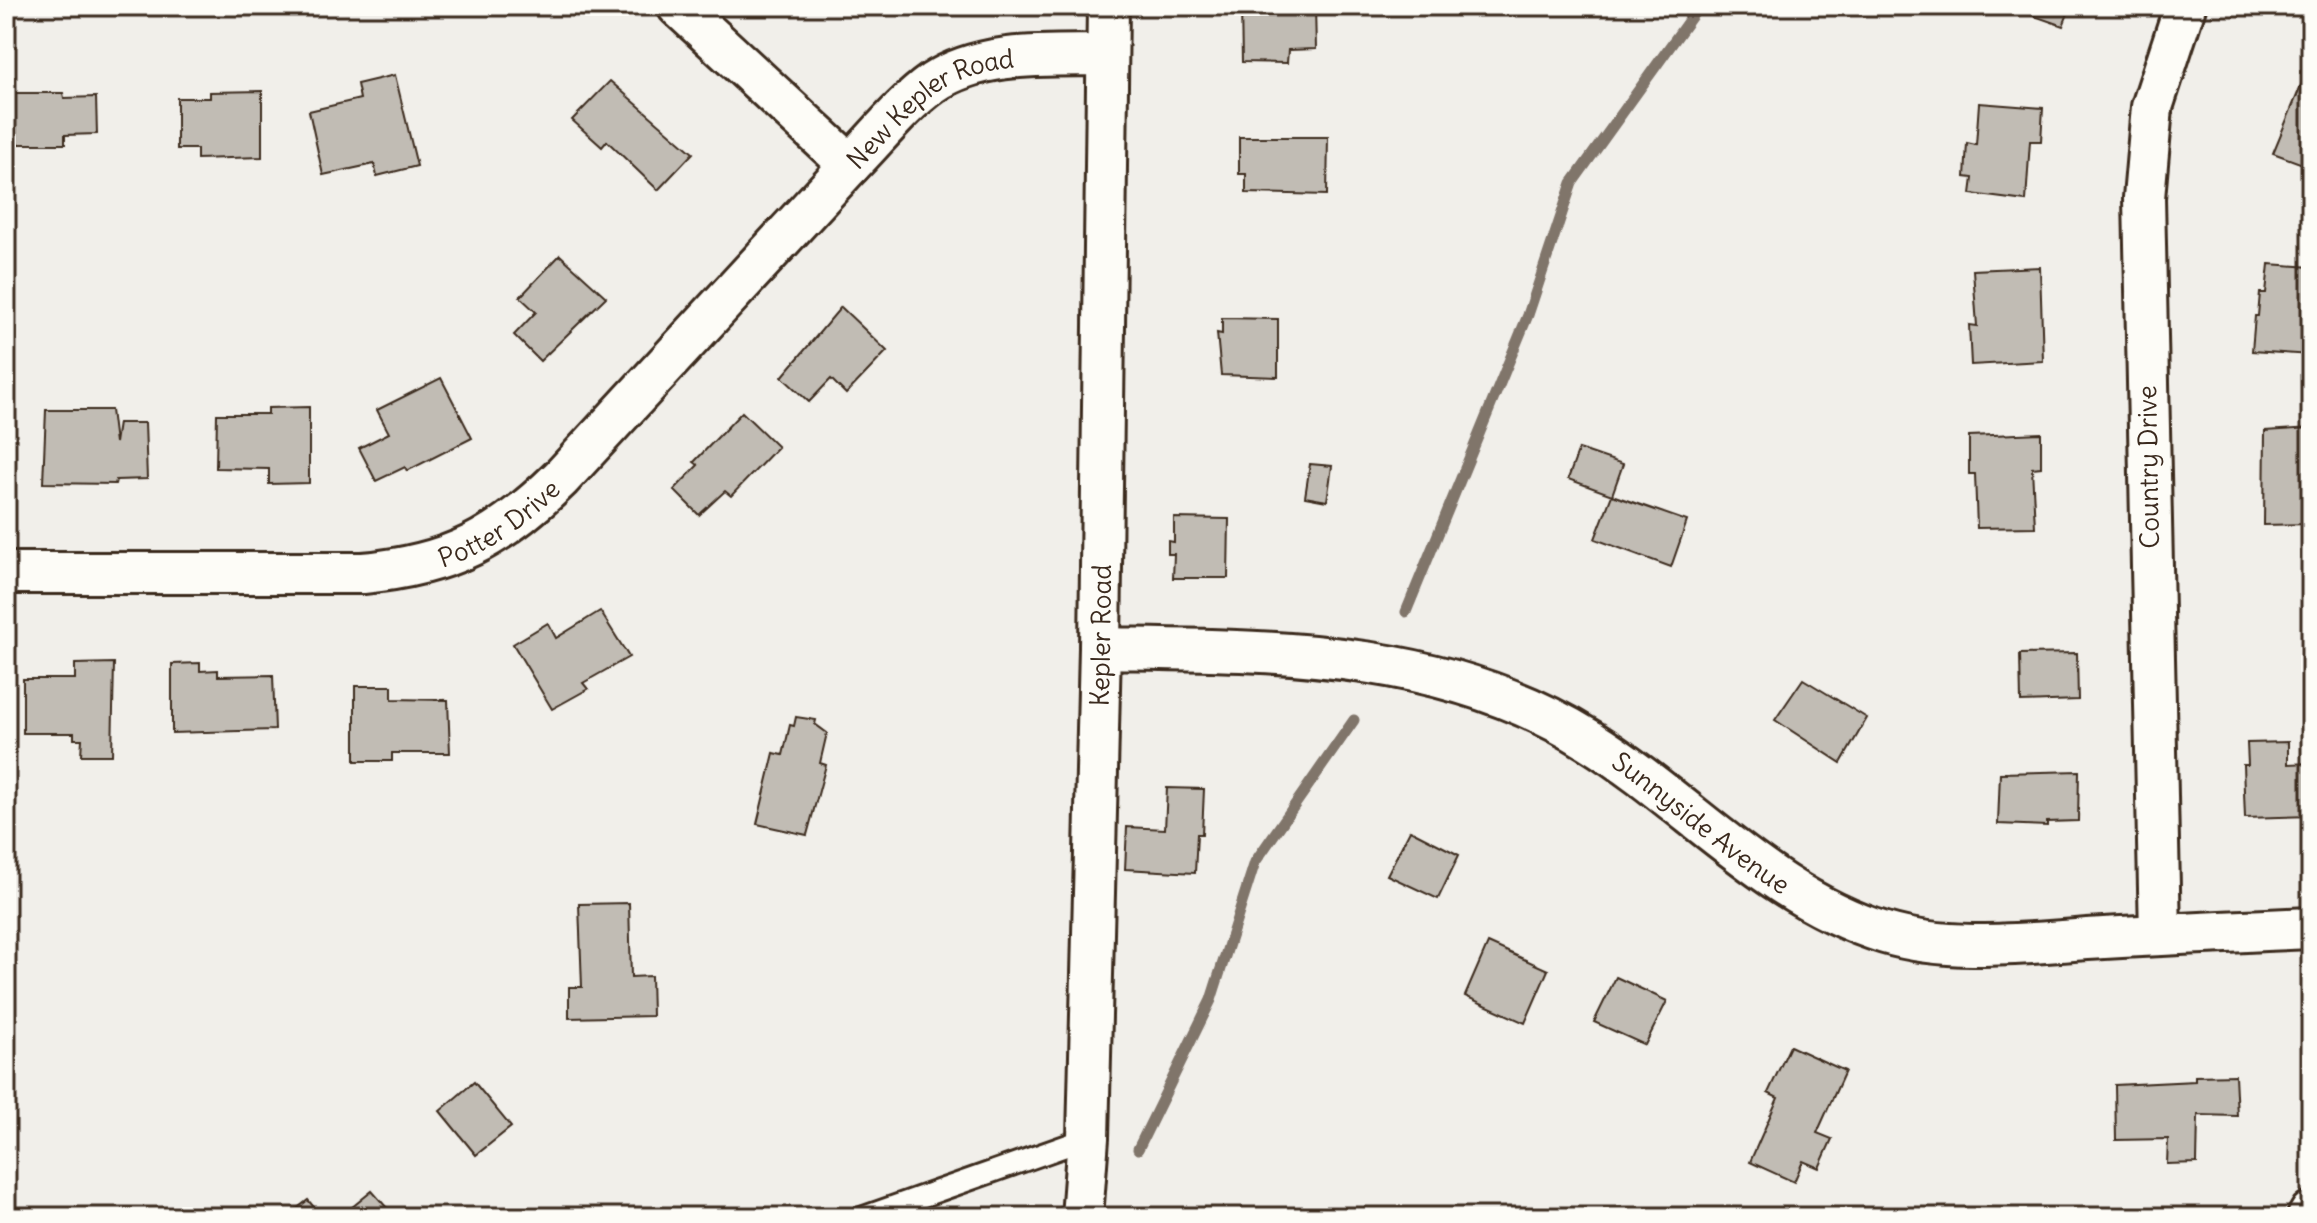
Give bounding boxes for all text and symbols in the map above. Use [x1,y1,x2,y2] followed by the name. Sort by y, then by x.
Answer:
[839,41,1015,175] street label: New Kepler Road
[2130,385,2166,549] street label: Country Drive
[433,472,566,574] street label: Potter Drive
[1082,564,1118,707] street label: Kepler Road
[1606,744,1796,901] street label: Sunnyside Avenue

